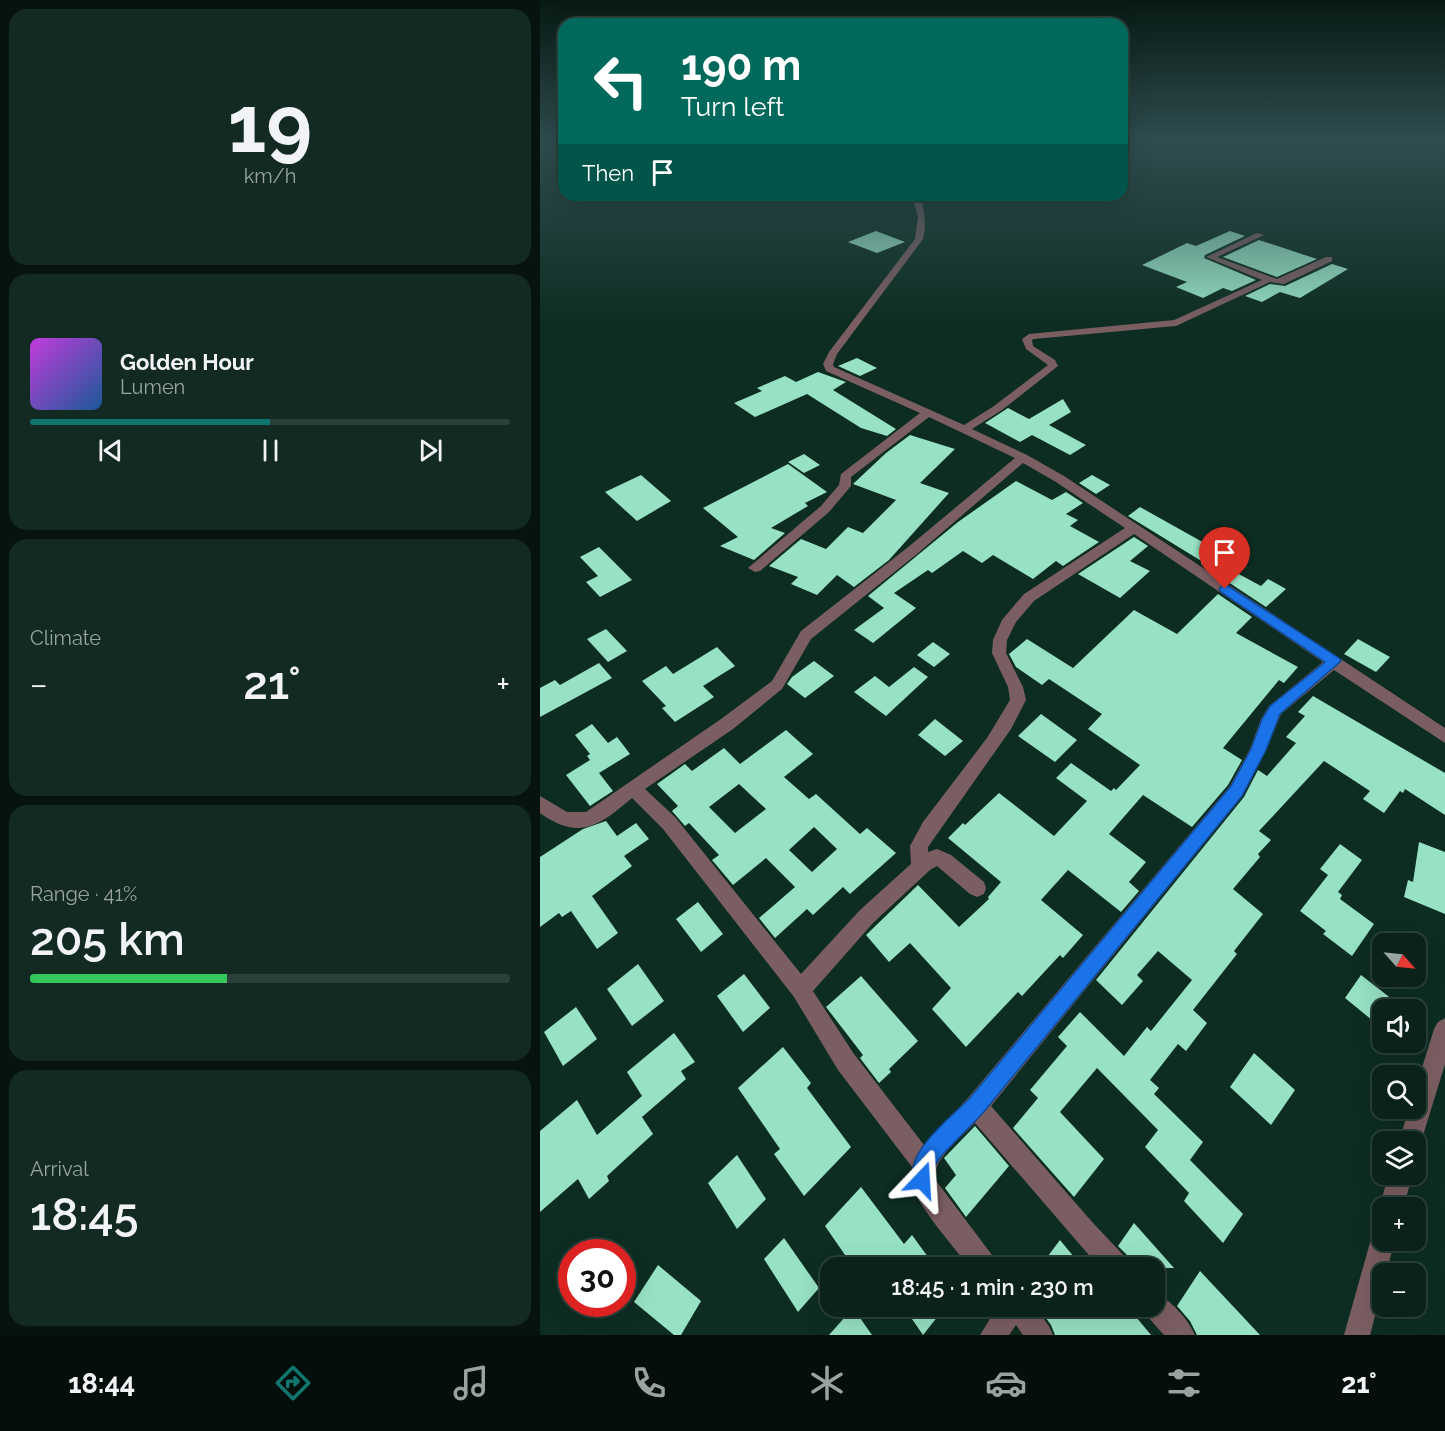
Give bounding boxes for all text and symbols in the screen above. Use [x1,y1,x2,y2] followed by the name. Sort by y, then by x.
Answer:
[681,41,801,90] text: 190 m
[582,42,660,120] icon: left
[228,79,312,170] text: 19
[681,91,784,122] text: Turn left
[646,156,679,189] icon: arrive
[582,160,634,186] text: Then
[244,164,296,188] text: km/h
[120,349,254,375] text: Golden Hour
[120,375,185,399] text: Lumen
[94,434,127,467] icon: previous
[254,434,287,467] icon: pause
[414,434,447,467] icon: next
[1199,527,1250,589] pin
[1208,536,1241,569] icon: arrive
[30,626,101,650] text: Climate
[243,657,301,710] text: 21°
[30,665,48,704] text: −
[496,665,510,704] text: +
[30,882,137,906] text: Range · 41%
[30,913,185,966] text: 205 km
[1372,933,1426,987] north arrow
[1372,933,1426,1317] map controls
[1372,999,1426,1053] button: sound
[1372,1065,1426,1119] button: search
[1372,1131,1426,1185] button: layers
[890,1148,954,1212] position arrow
[30,1157,89,1181] text: Arrival
[30,1188,138,1241] text: 18:45
[1372,1197,1426,1251] button: +
[558,1239,636,1317] speed limit sign: 30
[1372,1263,1426,1317] button: −
[891,1274,1094,1300] text: 18:45 · 1 min · 230 m
[272,1362,314,1404] icon: directions
[450,1362,492,1404] icon: music
[628,1362,670,1404] icon: phone
[806,1362,848,1404] icon: climate
[985,1362,1027,1404] icon: car
[1163,1362,1205,1404] icon: filters
[68,1368,135,1399] text: 18:44
[1341,1368,1377,1399] text: 21°

